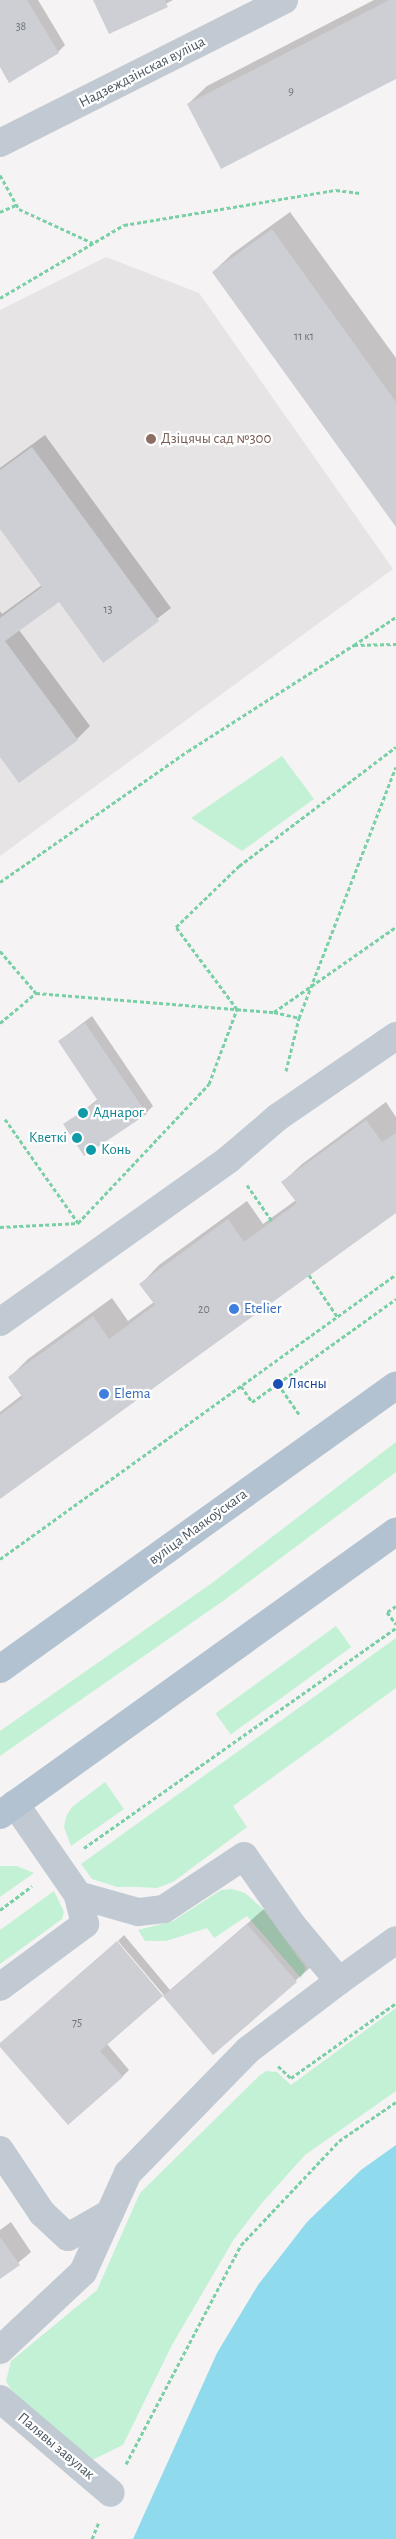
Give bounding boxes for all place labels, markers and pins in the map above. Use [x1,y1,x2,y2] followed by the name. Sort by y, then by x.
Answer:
[161,430,271,448] place label: Дзіцячы сад №300
[145,433,157,445] marker: Дзіцячы сад №300
[93,1104,144,1122] place label: Аднарог
[77,1107,89,1119] marker: Аднарог
[29,1129,67,1147] place label: Кветкі
[71,1132,83,1144] marker: Кветкі
[101,1141,131,1159] place label: Конь
[85,1144,97,1156] marker: Конь
[244,1300,282,1318] place label: Etelier
[228,1303,240,1315] marker: Etelier
[288,1375,327,1393] place label: Лясны
[272,1378,284,1390] marker: Лясны
[114,1385,151,1403] place label: Elema
[98,1388,110,1400] marker: Elema

